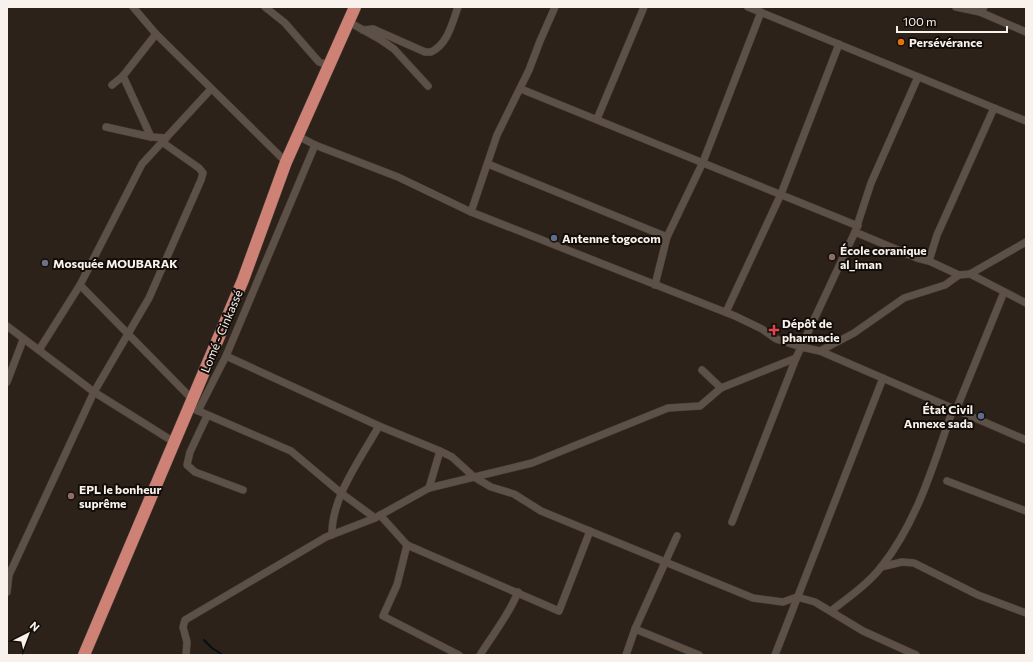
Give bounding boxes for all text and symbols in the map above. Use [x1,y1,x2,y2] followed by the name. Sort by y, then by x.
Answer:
[897,8,1007,34] scale bar
[903,14,937,28] text: 100 m
[909,35,982,49] place label: Persévérance
[896,37,906,47] marker: Persévérance
[562,231,661,245] place label: Antenne togocom
[549,233,559,243] marker: Antenne togocom
[840,243,927,272] place label: École coranique al_iman
[827,252,837,262] marker: École coranique al_iman
[53,256,178,270] place label: Mosquée MOUBARAK
[40,258,50,268] marker: Mosquée MOUBARAK
[197,287,245,375] street label: Lomé - Cinkassé
[782,316,840,344] place label: Dépôt de pharmacie
[769,325,779,335] marker: Dépôt de pharmacie
[904,402,973,430] place label: État Civil Annexe sada
[976,411,986,421] marker: État Civil Annexe sada
[79,482,161,510] place label: EPL le bonheur suprême
[66,491,76,501] marker: EPL le bonheur suprême
[8,614,48,654] north arrow
[28,619,42,634] text: N

